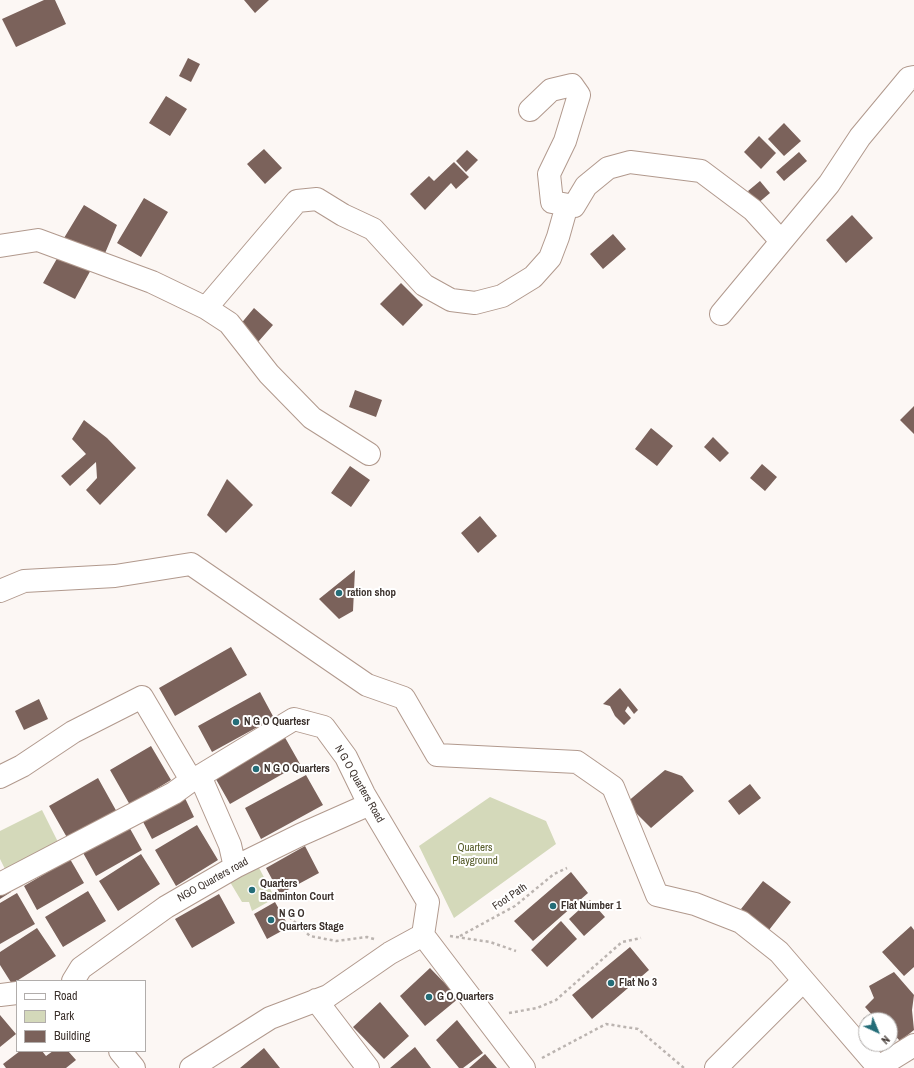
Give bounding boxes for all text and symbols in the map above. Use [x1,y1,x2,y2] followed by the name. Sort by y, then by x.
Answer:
[347,586,396,600] place label: ration shop
[334,588,344,598] marker: ration shop
[244,715,310,729] place label: N G O Quartesr
[231,717,241,727] marker: N G O Quartesr
[331,743,387,825] street label: N G O Quarters Road
[264,762,330,776] place label: N G O Quarters
[251,764,261,774] marker: N G O Quarters
[452,841,498,867] park label: Quarters Playground
[175,855,251,905] street label: NGO Quarters road
[260,877,334,903] place label: Quarters Badminton Court
[490,881,530,913] street label: Foot Path
[247,885,257,895] marker: Quarters Badminton Court
[561,899,621,913] place label: Flat Number 1
[548,901,558,911] marker: Flat Number 1
[279,907,344,933] place label: N G O Quarters Stage
[266,915,276,925] marker: N G O Quarters Stage
[619,976,657,990] place label: Flat No 3
[606,978,616,988] marker: Flat No 3
[16,980,146,1052] legend
[54,988,78,1004] text: Road
[437,990,494,1004] place label: G O Quarters
[424,992,434,1002] marker: G O Quarters
[54,1008,74,1024] text: Park
[858,1012,898,1052] north arrow
[54,1028,90,1044] text: Building
[878,1033,893,1047] text: N

